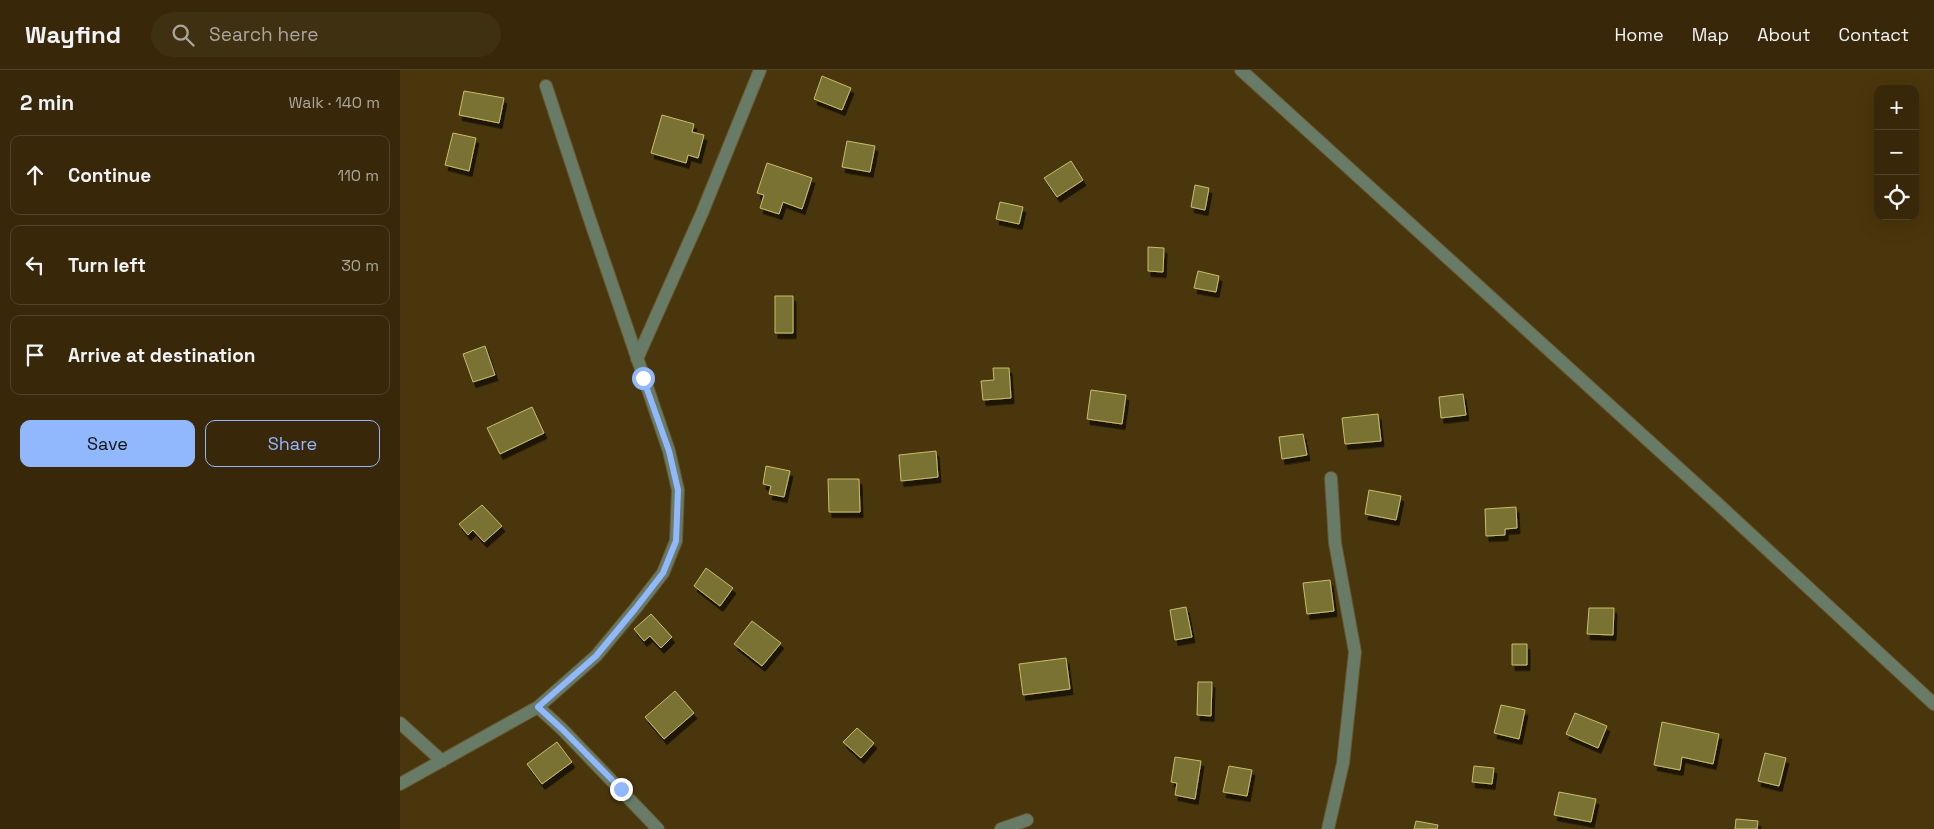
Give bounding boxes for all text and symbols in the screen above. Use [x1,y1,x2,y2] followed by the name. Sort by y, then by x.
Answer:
[151,12,501,57] search box
[25,19,121,50] text: Wayfind
[169,21,197,49] icon: search
[209,22,319,47] text: Search here
[1615,23,1664,46] text: Home
[1692,23,1729,46] text: Map
[1757,23,1811,46] text: About
[1839,23,1909,46] text: Contact
[1874,85,1919,220] map controls
[1874,85,1919,130] button: +
[20,89,74,116] text: 2 min
[288,92,380,113] text: Walk · 140 m
[1874,130,1919,175] button: −
[21,161,49,189] icon: ahead
[68,163,151,188] text: Continue
[337,165,379,186] text: 110 m
[1874,175,1919,220] button: locate
[21,251,49,279] icon: left
[68,253,146,278] text: Turn left
[341,255,379,276] text: 30 m
[21,341,49,369] icon: arrive
[68,343,256,368] text: Arrive at destination
[632,367,655,390] route start
[20,420,195,467] button: Save
[205,420,380,467] button: Share
[610,778,633,801] route end

